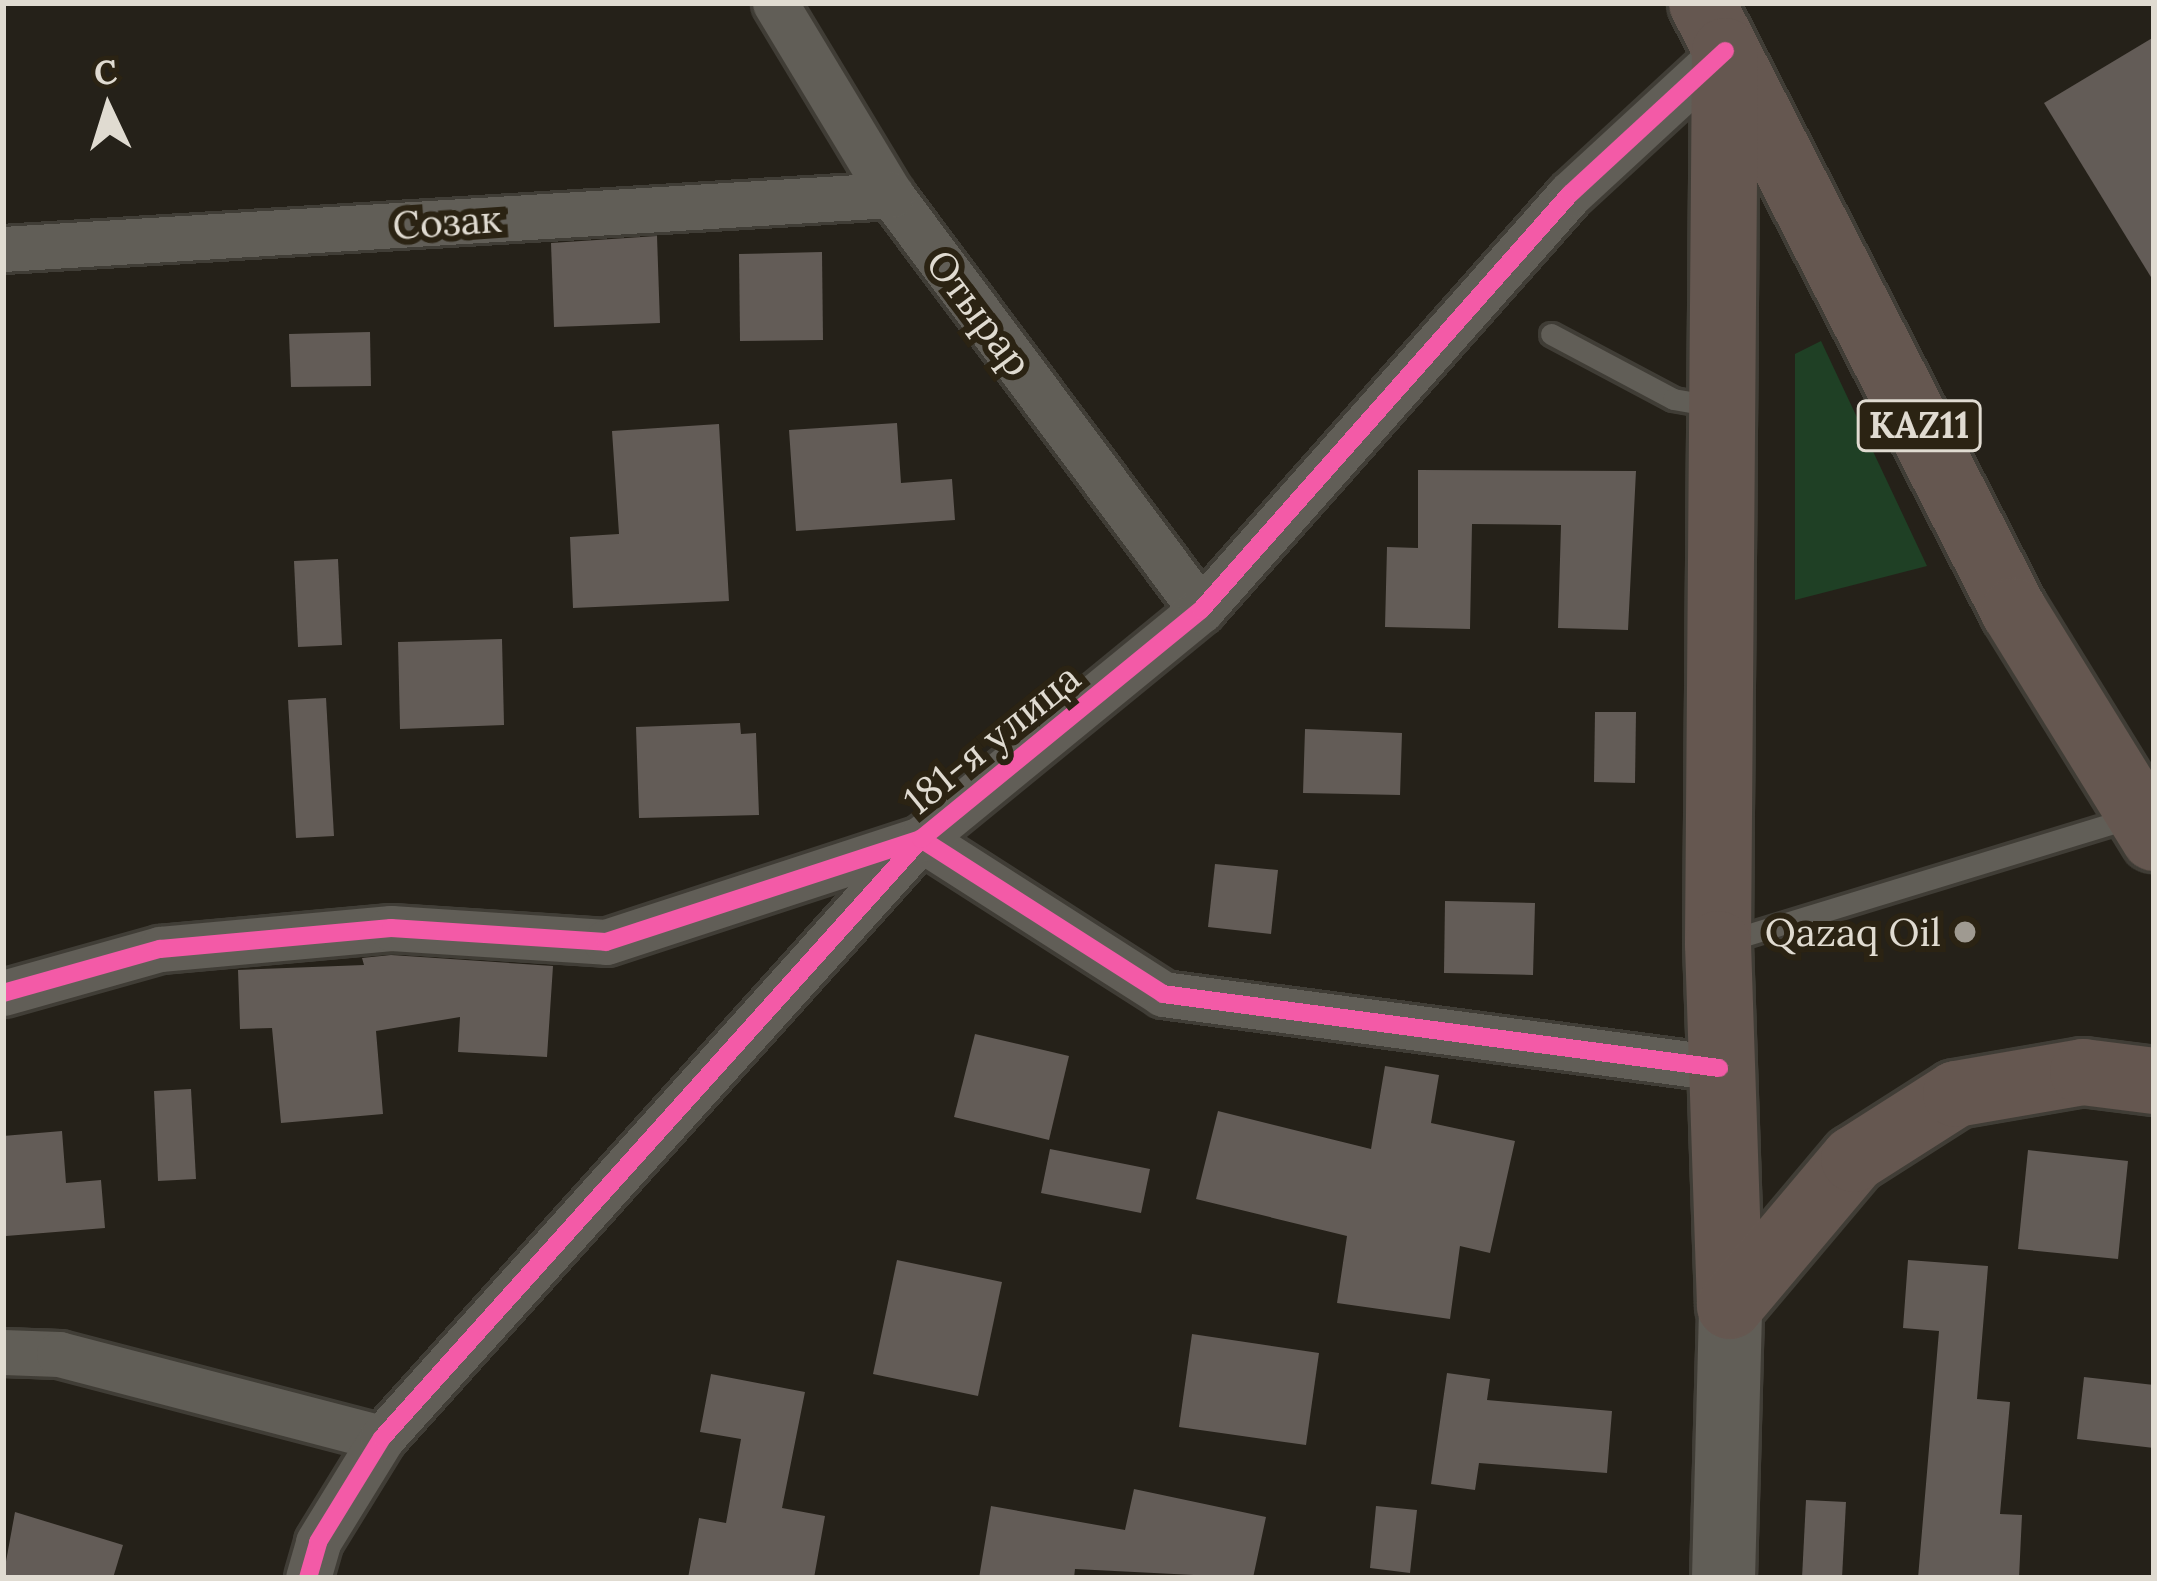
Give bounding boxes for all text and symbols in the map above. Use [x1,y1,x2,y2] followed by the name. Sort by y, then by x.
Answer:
[48,48,168,168] north arrow
[93,50,118,94] text: С
[391,195,503,249] street label: Созак
[916,241,1042,385] street label: Отырар
[1856,396,1982,456] road number: KAZ11
[895,654,1089,824] street label: 181-я улица
[1765,909,1941,955] place label: Qazaq Oil
[1952,919,1978,945] marker: Qazaq Oil

